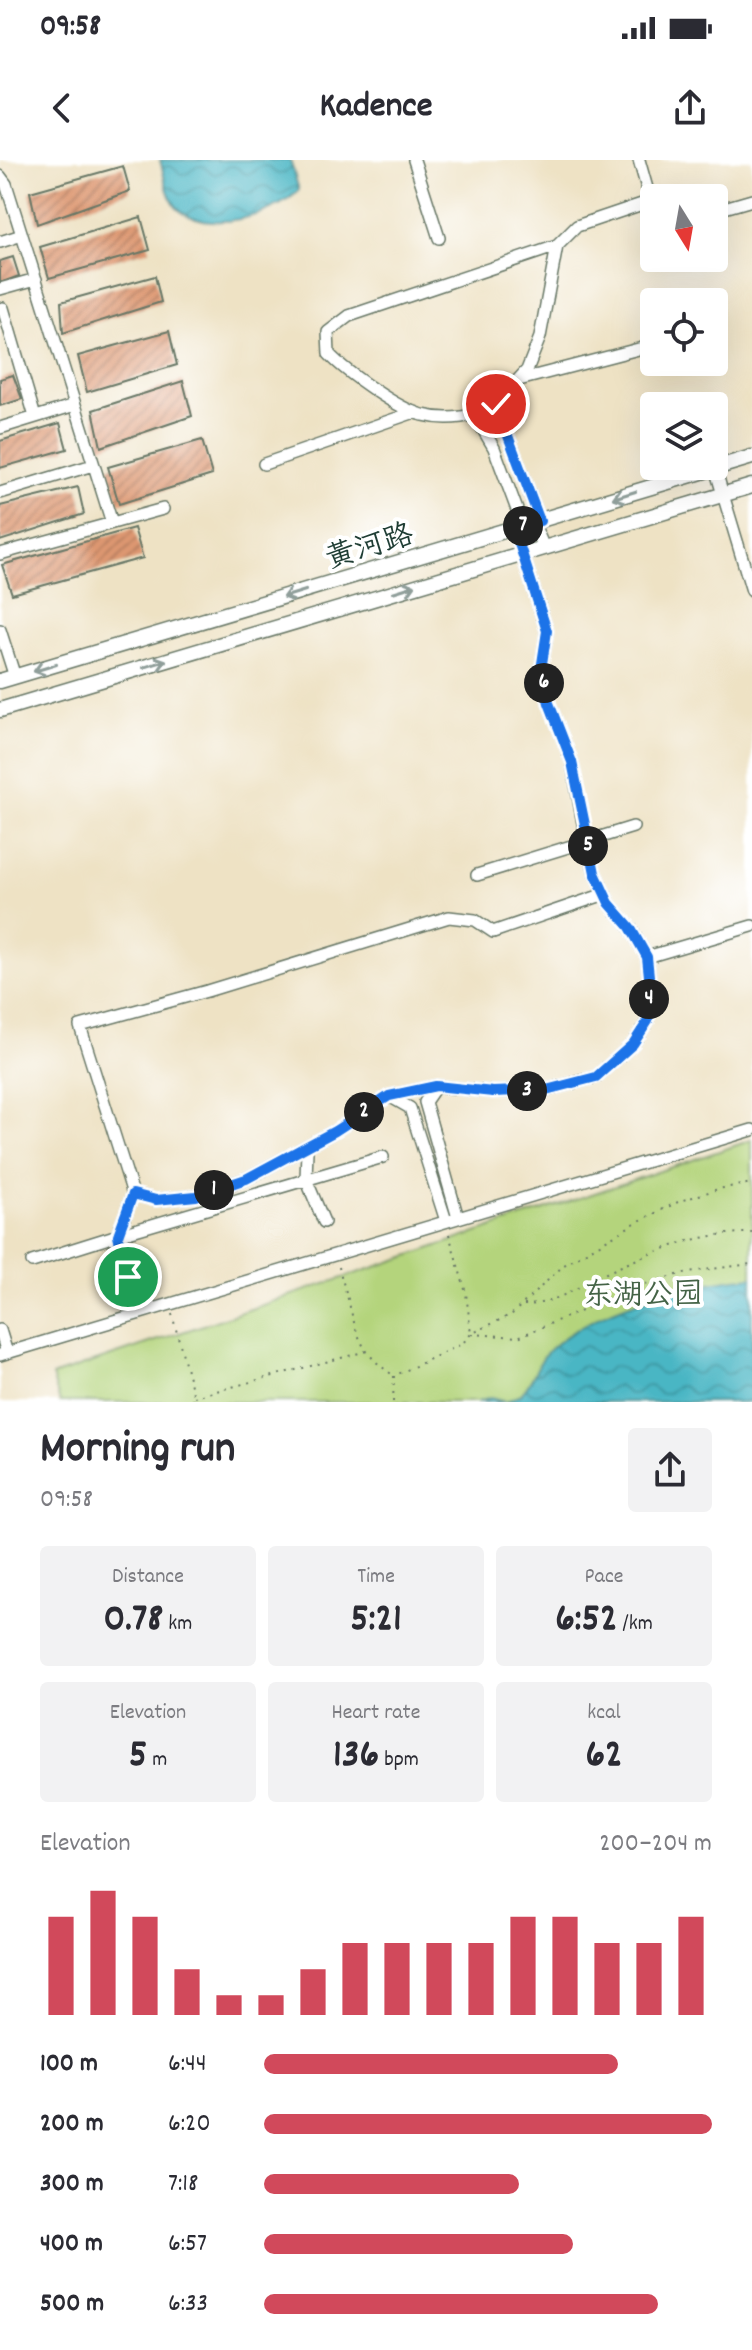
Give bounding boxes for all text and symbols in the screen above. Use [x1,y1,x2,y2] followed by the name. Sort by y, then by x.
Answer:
[40,7,101,50] text: 09:58
[319,82,433,134] text: Kadence
[40,86,84,130] icon: back
[668,86,712,130] icon: share
[640,184,728,272] north arrow
[640,184,728,480] map controls
[640,288,728,376] button: locate
[462,370,530,438] pin
[474,382,518,426] icon: check
[640,392,728,480] button: layers
[611,488,637,503] one-way arrow
[503,506,543,546] pin: 7
[519,510,527,541] text: 7
[321,516,420,583] street label: 黄河路
[391,581,417,596] one-way arrow
[282,588,307,602] one-way arrow
[142,656,168,671] one-way arrow
[33,662,58,676] one-way arrow
[524,663,564,703] pin: 6
[539,667,549,698] text: 6
[568,826,608,866] pin: 5
[583,830,593,861] text: 5
[629,979,669,1019] pin: 4
[644,983,654,1014] text: 4
[507,1071,547,1111] pin: 3
[522,1075,532,1106] text: 3
[344,1092,384,1132] pin: 2
[359,1096,369,1127] text: 2
[194,1170,234,1210] pin: 1
[212,1174,216,1205] text: 1
[94,1243,162,1311] pin
[106,1255,150,1299] icon: arrive
[583,1276,703,1319] park label: 东湖公园
[40,1420,235,1483] text: Morning run
[628,1428,712,1512] button: share
[40,1482,93,1519] text: 09:58
[112,1562,184,1593] text: Distance
[357,1562,395,1593] text: Time
[585,1562,623,1593] text: Pace
[104,1593,163,1650] text: 0.78
[350,1593,402,1650] text: 5:21
[555,1593,617,1650] text: 6:52
[163,1609,193,1640] text: km
[617,1609,653,1640] text: /km
[110,1698,186,1729] text: Elevation
[332,1698,420,1729] text: Heart rate
[587,1698,621,1729] text: kcal
[129,1729,147,1786] text: 5
[333,1729,379,1786] text: 136
[585,1729,623,1786] text: 62
[147,1745,167,1776] text: m
[379,1745,419,1776] text: bpm
[40,1826,130,1863] text: Elevation
[599,1826,712,1863] text: 200–204 m
[40,2046,98,2083] text: 100 m
[168,2046,207,2083] text: 6:44
[40,2106,104,2143] text: 200 m
[168,2106,211,2143] text: 6:20
[40,2166,104,2203] text: 300 m
[168,2166,198,2203] text: 7:18
[40,2226,103,2263] text: 400 m
[168,2226,207,2263] text: 6:57
[40,2286,104,2323] text: 500 m
[168,2286,208,2323] text: 6:33

